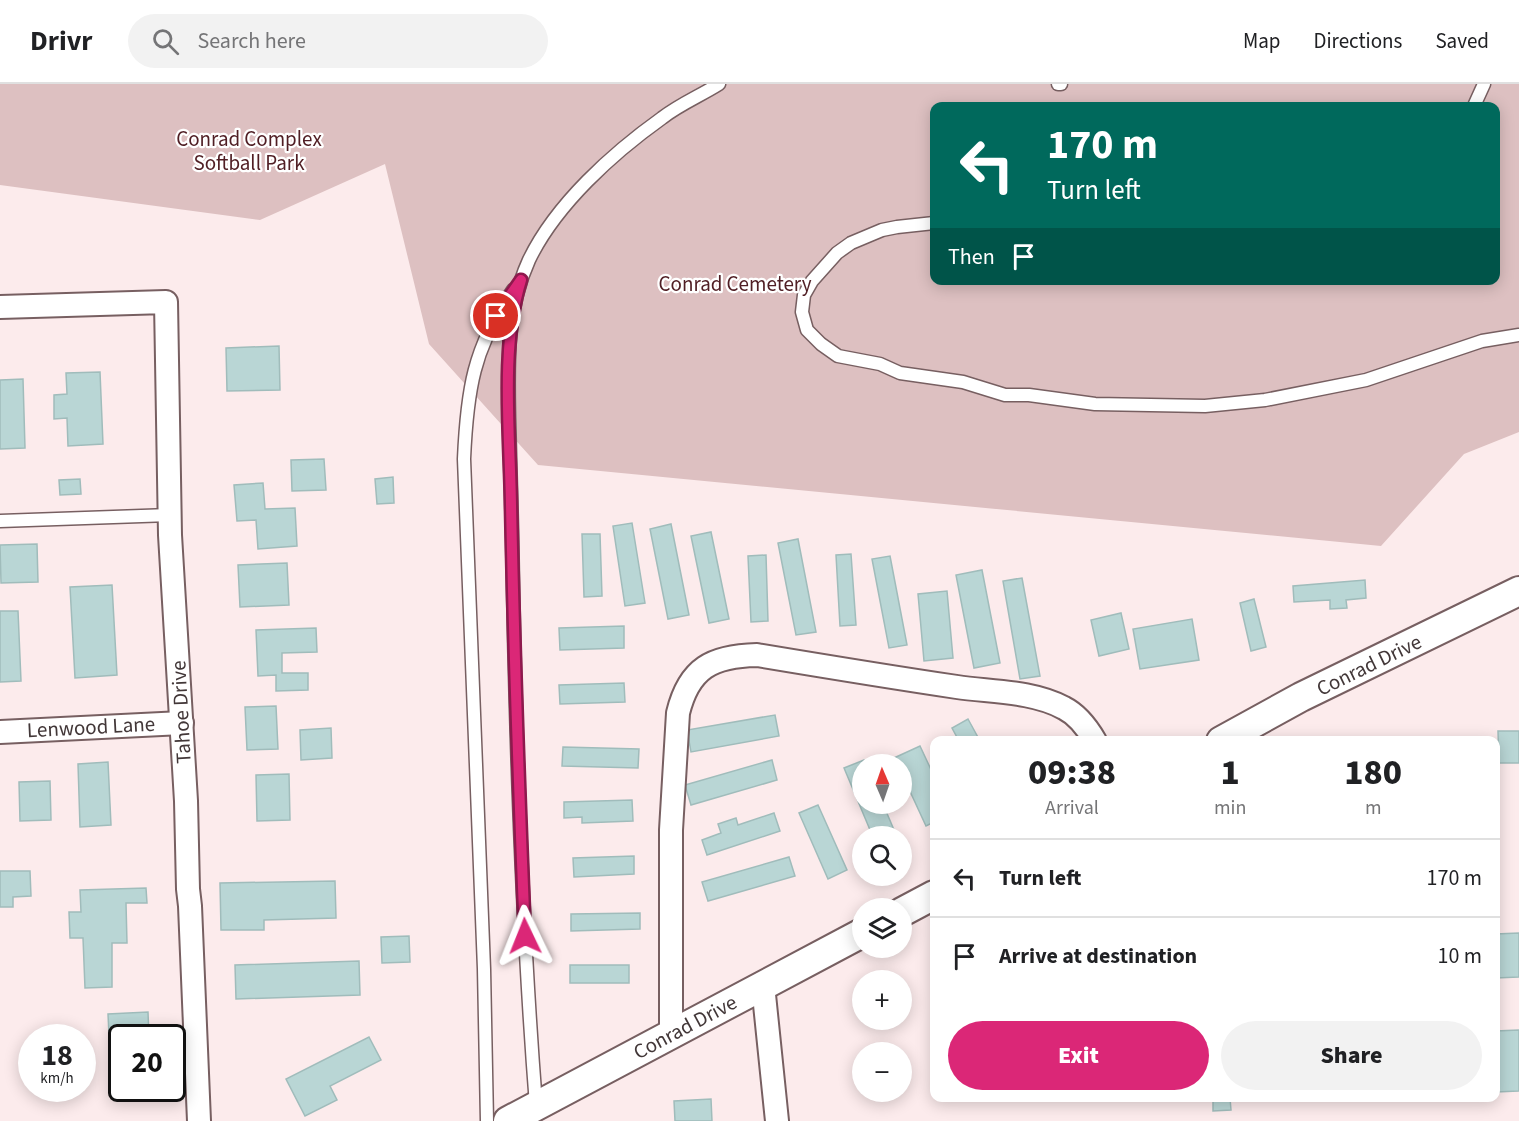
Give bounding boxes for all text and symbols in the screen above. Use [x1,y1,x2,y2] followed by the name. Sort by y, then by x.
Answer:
[128,14,548,68] search box
[30,21,92,61] text: Drivr
[149,25,182,58] icon: search
[197,25,306,57] text: Search here
[1243,26,1281,56] text: Map
[1314,26,1402,56] text: Directions
[1435,26,1489,56] text: Saved
[1047,115,1158,175] text: 170 m
[176,124,322,178] park label: Conrad Complex Softball Park
[948,126,1026,204] icon: left
[1047,171,1141,210] text: Turn left
[1007,240,1040,273] icon: arrive
[948,241,995,273] text: Then
[659,269,812,299] park label: Conrad Cemetery
[470,290,521,341] pin
[479,299,512,332] icon: arrive
[1311,627,1427,703] street label: Conrad Drive
[163,660,199,764] street label: Tahoe Drive
[26,709,156,745] street label: Lenwood Lane
[1028,747,1116,798] text: 09:38
[1221,747,1240,798] text: 1
[1344,747,1402,798] text: 180
[852,754,912,814] north arrow
[852,754,912,1102] map controls
[1045,794,1099,822] text: Arrival
[1214,794,1246,822] text: min
[1365,794,1381,822] text: m
[852,826,912,886] button: search
[948,862,981,895] icon: left
[999,862,1081,894] text: Turn left
[1427,862,1482,894] text: 170 m
[852,898,912,958] button: layers
[493,904,557,968] position arrow
[948,940,981,973] icon: arrive
[999,940,1197,972] text: Arrive at destination
[1437,940,1482,972] text: 10 m
[852,970,912,1030] button: +
[628,987,742,1067] street label: Conrad Drive
[948,1021,1209,1090] button: Exit
[1221,1021,1482,1090] button: Share
[108,1024,186,1102] speed limit sign: 20
[41,1034,73,1077] text: 18
[852,1042,912,1102] button: −
[40,1068,74,1089] text: km/h

